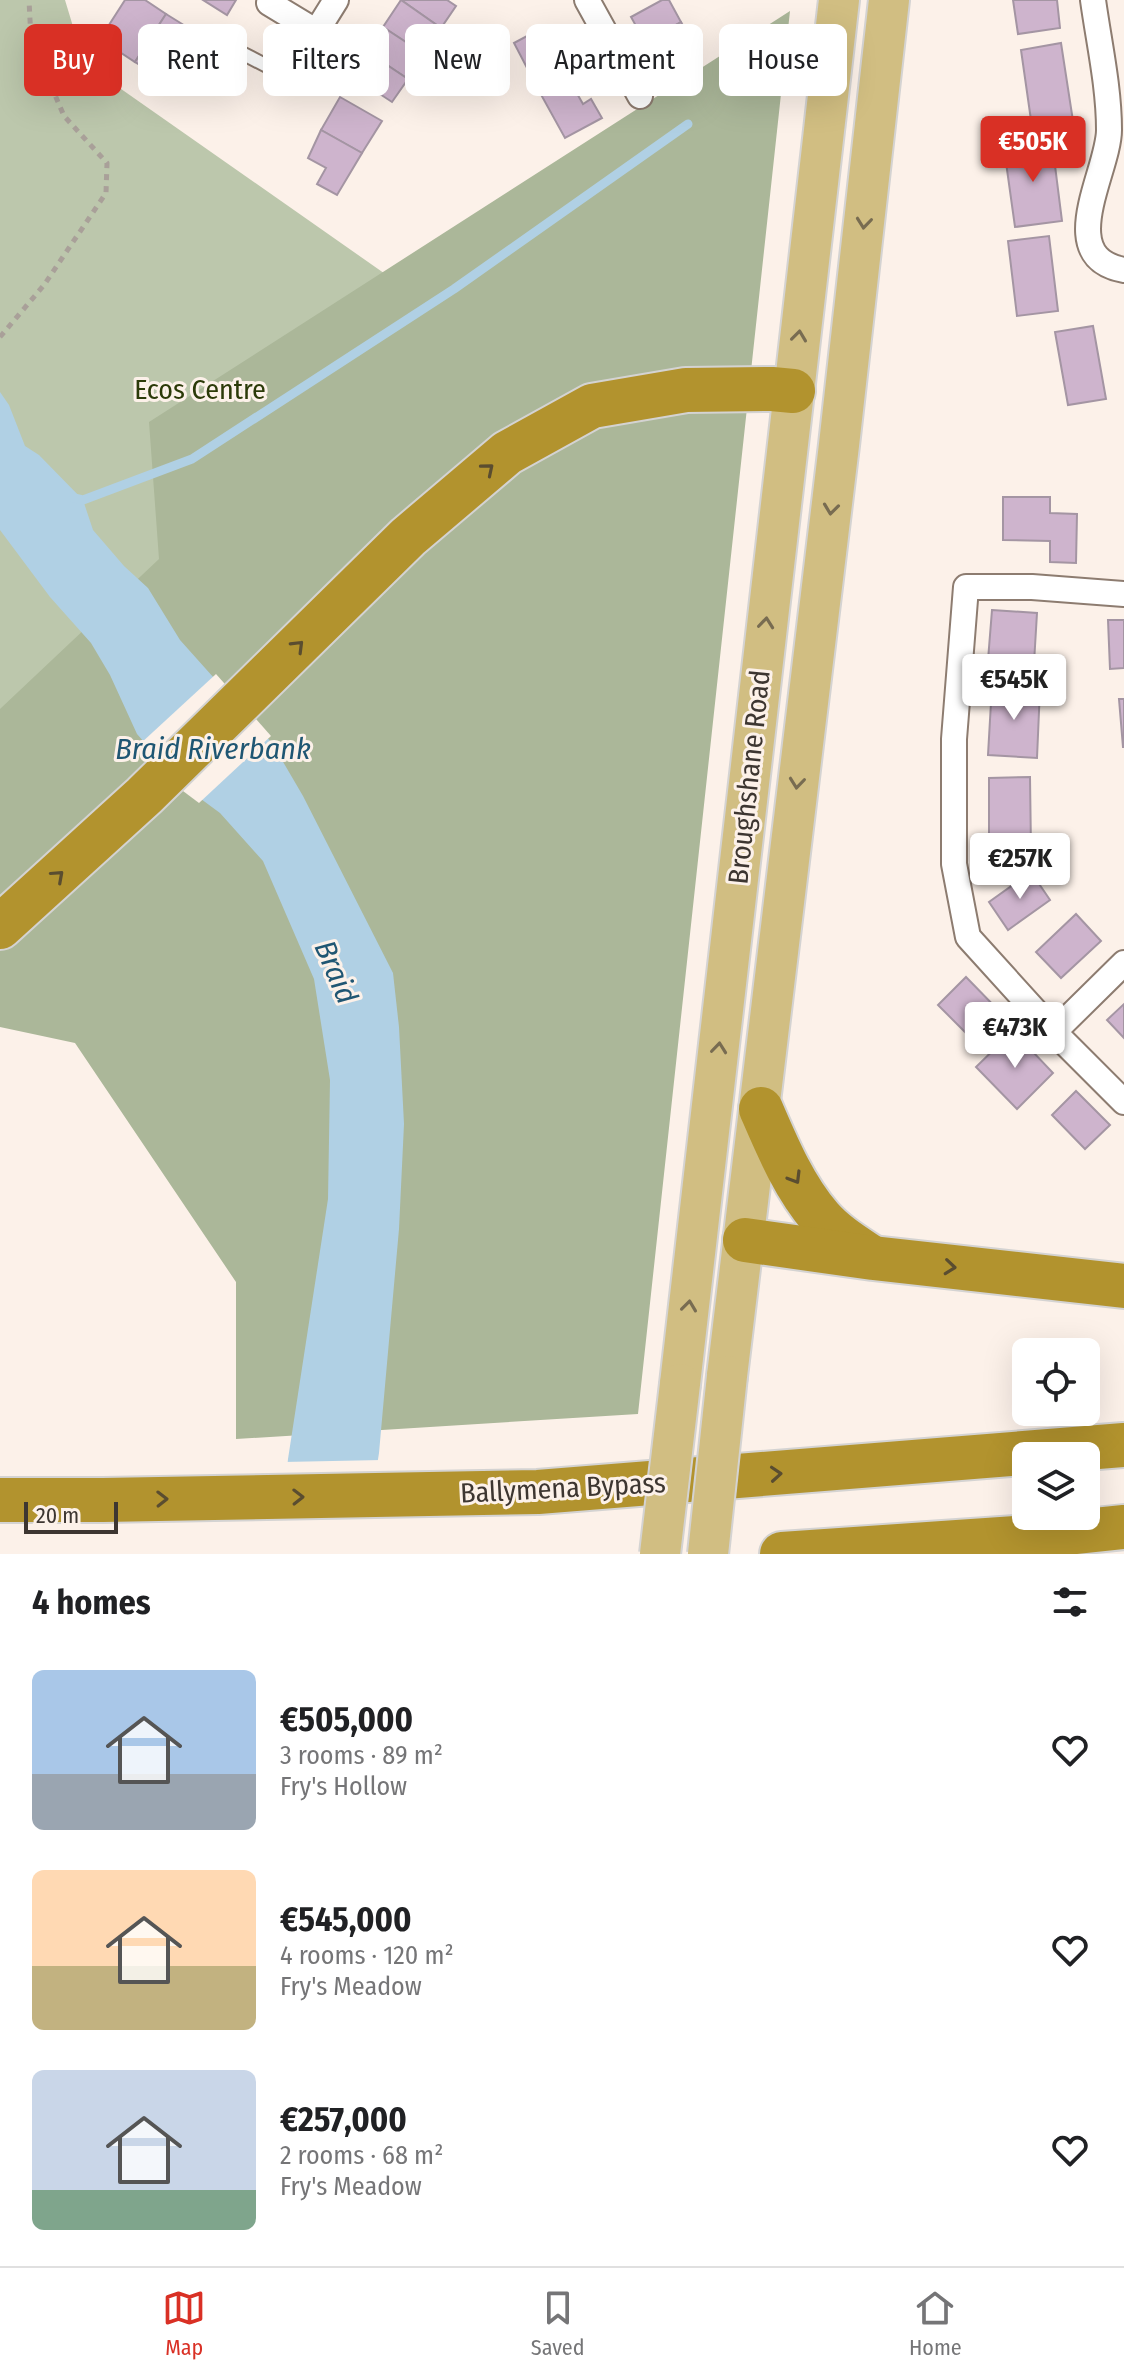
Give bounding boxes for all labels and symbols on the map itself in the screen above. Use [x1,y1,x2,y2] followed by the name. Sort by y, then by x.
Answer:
[977,116,1089,184] pin: €505K
[856,217,873,230] one-way arrow
[790,330,807,343] one-way arrow
[134,373,266,406] park label: Ecos Centre
[479,465,493,479] one-way arrow
[823,502,840,516] one-way arrow
[758,616,775,629] one-way arrow
[289,641,303,655] one-way arrow
[958,654,1070,722] pin: €545K
[721,668,777,886] street label: Broughshane Road
[115,731,311,767] water label: Braid Riverbank
[789,777,806,790] one-way arrow
[964,833,1076,901] pin: €257K
[49,871,64,885] one-way arrow
[307,935,365,1009] water label: Braid
[959,1002,1071,1070] pin: €473K
[710,1041,727,1054] one-way arrow
[785,1170,800,1184] one-way arrow
[944,1258,957,1275] one-way arrow
[680,1299,697,1313] one-way arrow
[459,1466,667,1510] street label: Ballymena Bypass
[770,1466,783,1483] one-way arrow
[292,1488,305,1505] one-way arrow
[156,1490,169,1508] one-way arrow
[24,1498,118,1534] scale bar

